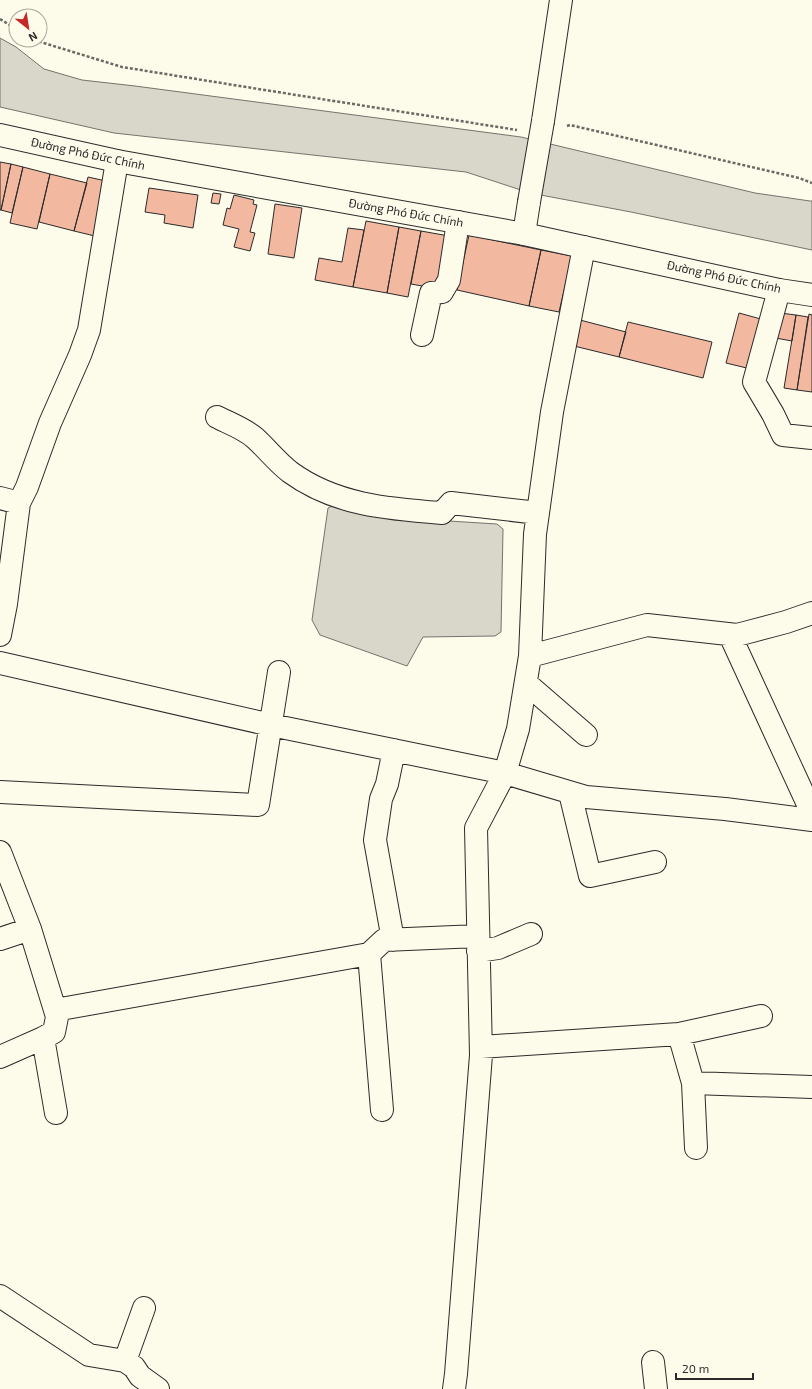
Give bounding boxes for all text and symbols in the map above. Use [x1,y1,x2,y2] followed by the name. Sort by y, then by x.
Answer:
[8,8,48,48] north arrow
[27,29,40,45] text: N
[30,134,147,172] street label: Đường Phó Đức Chính
[348,195,465,229] street label: Đường Phó Đức Chính
[666,257,783,295] street label: Đường Phó Đức Chính
[676,1355,753,1381] scale bar
[682,1361,709,1375] text: 20 m

